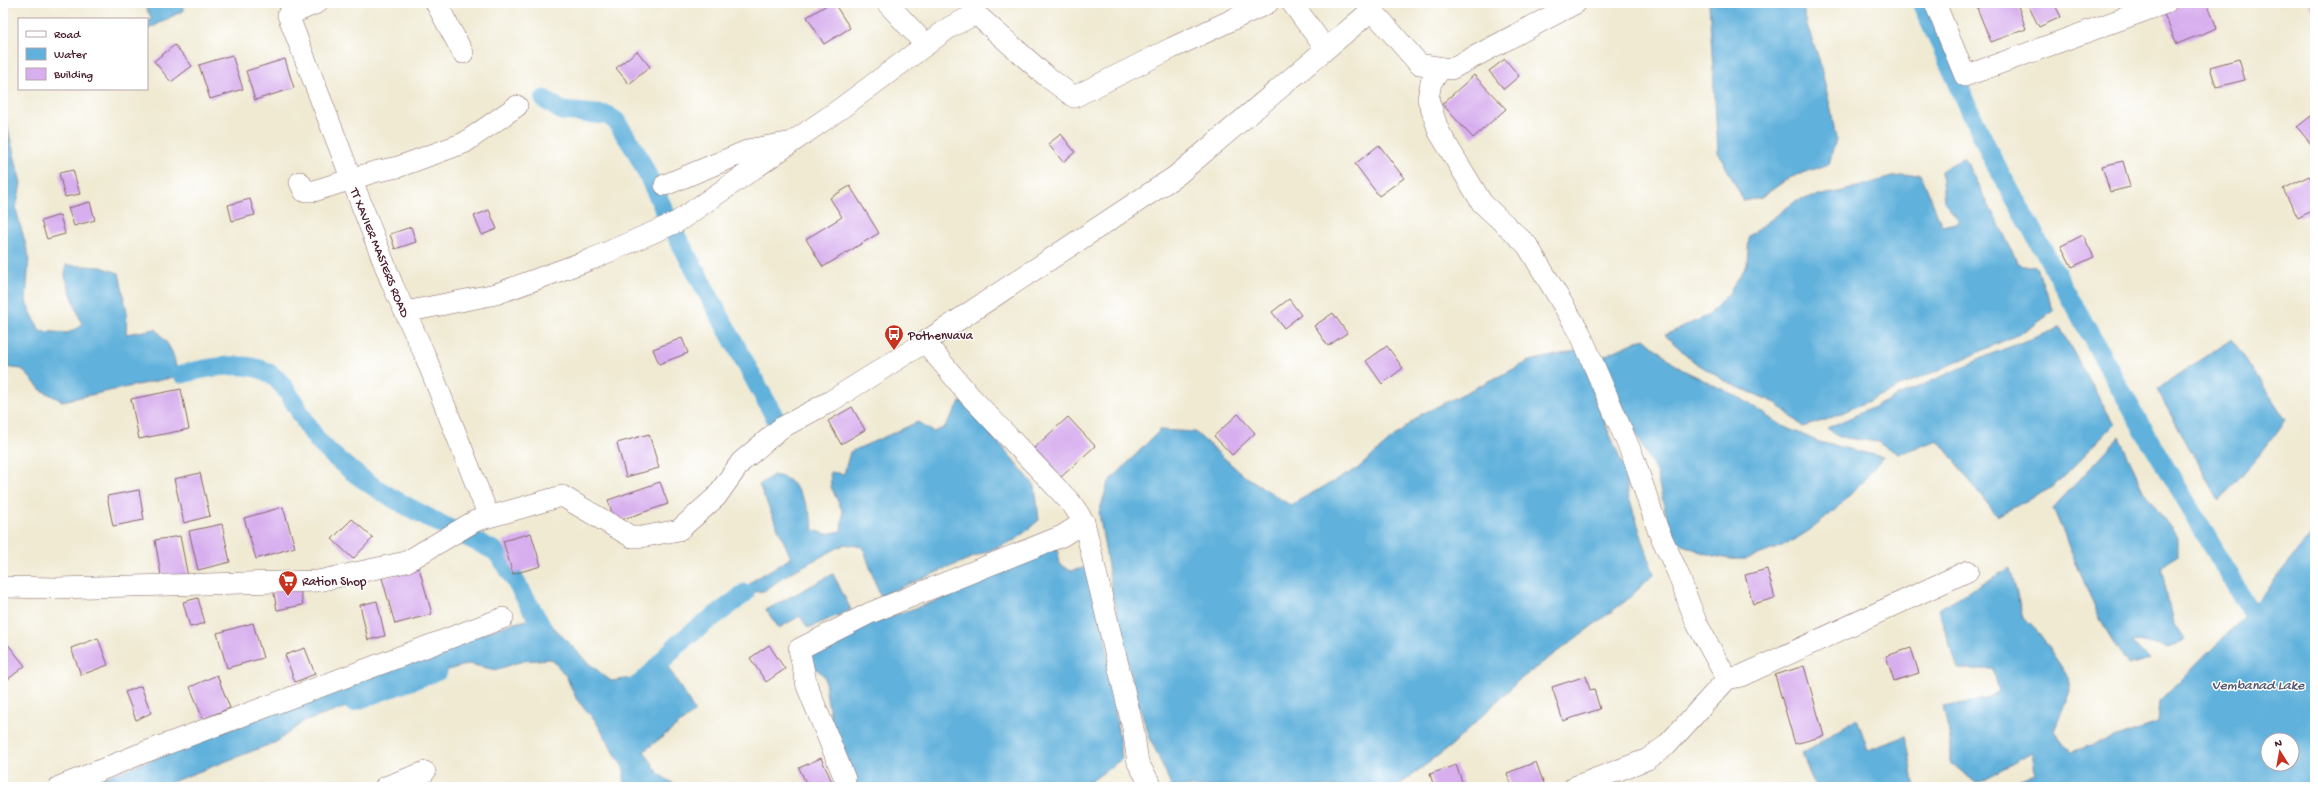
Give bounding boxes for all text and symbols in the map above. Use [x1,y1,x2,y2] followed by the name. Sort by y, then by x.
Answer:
[18,18,148,90] legend
[54,29,81,43] text: Road
[54,49,88,63] text: Water
[53,69,93,83] text: Building
[345,185,412,320] street label: TT XAVIER MASTERS ROAD
[883,323,905,351] bus stop icon: Pothenvava
[907,329,974,344] place label: Pothenvava
[277,569,299,597] supermarket icon: Ration Shop
[302,575,367,590] place label: Ration Shop
[2212,678,2305,695] water label: Vembanad Lake
[2260,732,2300,772] north arrow
[2274,738,2283,751] text: N

